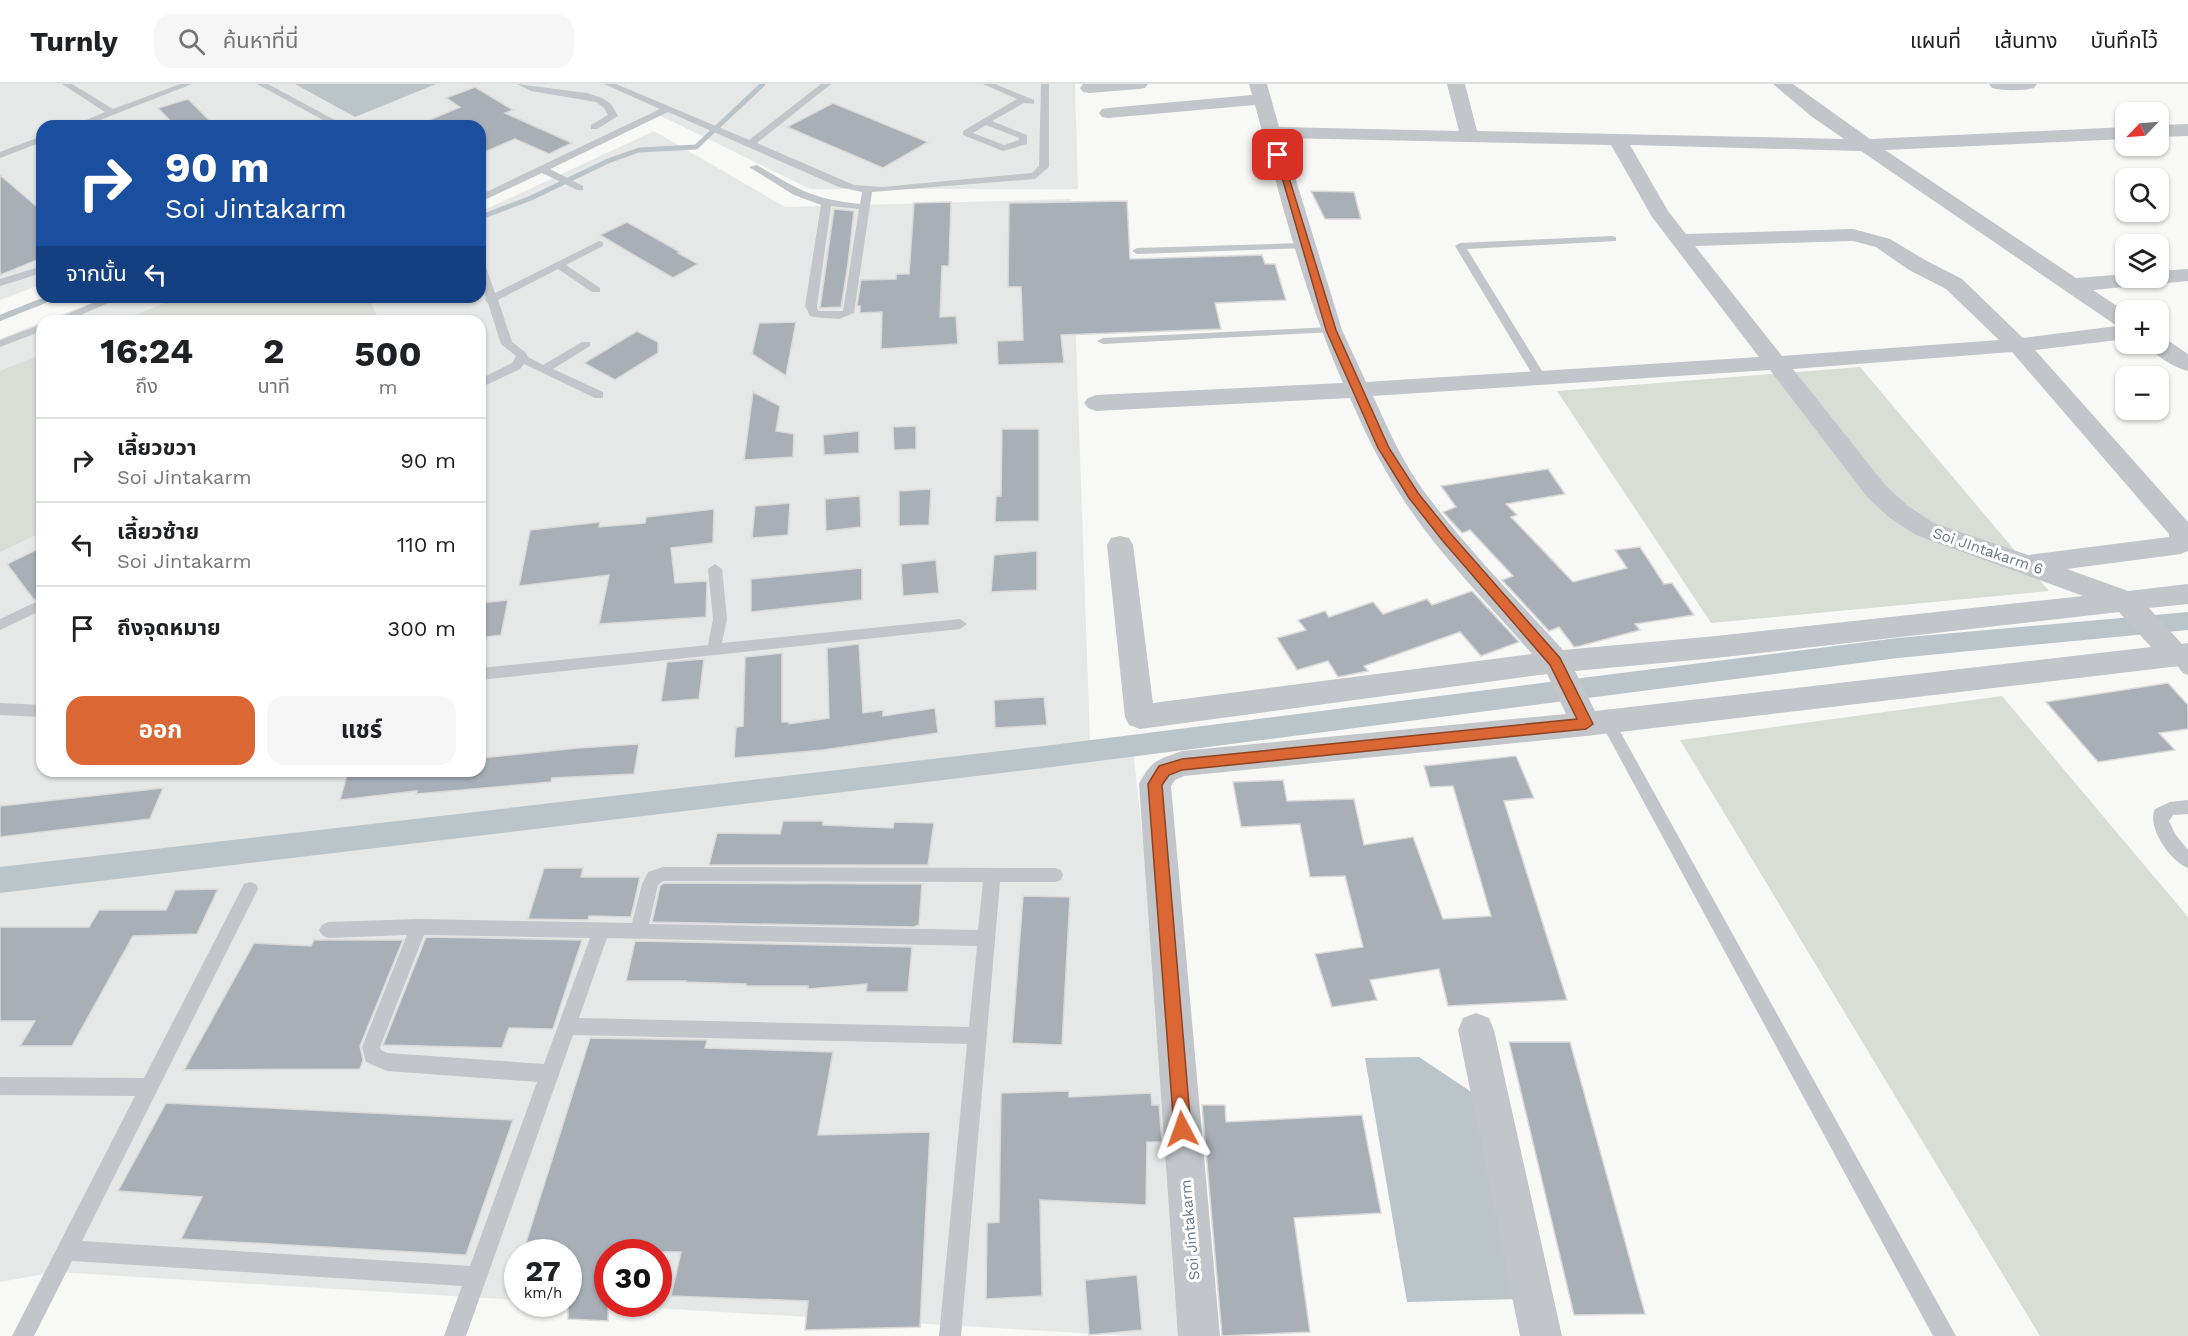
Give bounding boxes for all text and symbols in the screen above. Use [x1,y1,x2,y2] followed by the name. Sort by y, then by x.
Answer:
[154,14,574,68] search box
[30,25,118,58] text: Turnly
[175,25,208,58] icon: search
[223,28,298,53] text: ค้นหาที่นี่
[1910,28,1961,53] text: แผนที่
[1994,28,2058,53] text: เส้นทาง
[2091,28,2158,53] text: บันทึกไว้
[2115,102,2169,156] north arrow
[2115,102,2169,420] map controls
[1252,129,1303,180] pin
[1261,138,1294,171] icon: arrive
[165,143,269,192] text: 90 m
[66,144,144,222] icon: right
[2115,168,2169,222] button: search
[165,193,347,225] text: Soi Jintakarm
[2115,234,2169,288] button: layers
[139,258,172,291] icon: left
[66,261,127,286] text: จากนั้น
[2115,300,2169,354] button: +
[100,330,193,372] text: 16:24
[263,330,284,372] text: 2
[354,333,422,375] text: 500
[2115,366,2169,420] button: −
[135,374,158,398] text: ถึง
[257,374,290,398] text: นาที
[378,375,398,399] text: m
[117,435,197,460] text: เลี้ยวขวา
[66,444,99,477] icon: right
[400,448,456,473] text: 90 m
[117,465,252,489] text: Soi Jintakarm
[117,519,199,544] text: เลี้ยวซ้าย
[1930,524,2046,578] street label: Soi JIntakarm 6
[66,528,99,561] icon: left
[397,532,456,557] text: 110 m
[117,549,252,573] text: Soi Jintakarm
[66,612,99,645] icon: arrive
[117,615,221,640] text: ถึงจุดหมาย
[387,616,456,641] text: 300 m
[66,696,255,765] button: ออก
[267,696,456,765] button: แชร์
[1150,1097,1214,1161] position arrow
[1177,1179,1203,1281] street label: Soi Jintakarm
[594,1239,672,1317] speed limit sign: 30
[525,1253,561,1288] text: 27
[524,1284,562,1302] text: km/h

